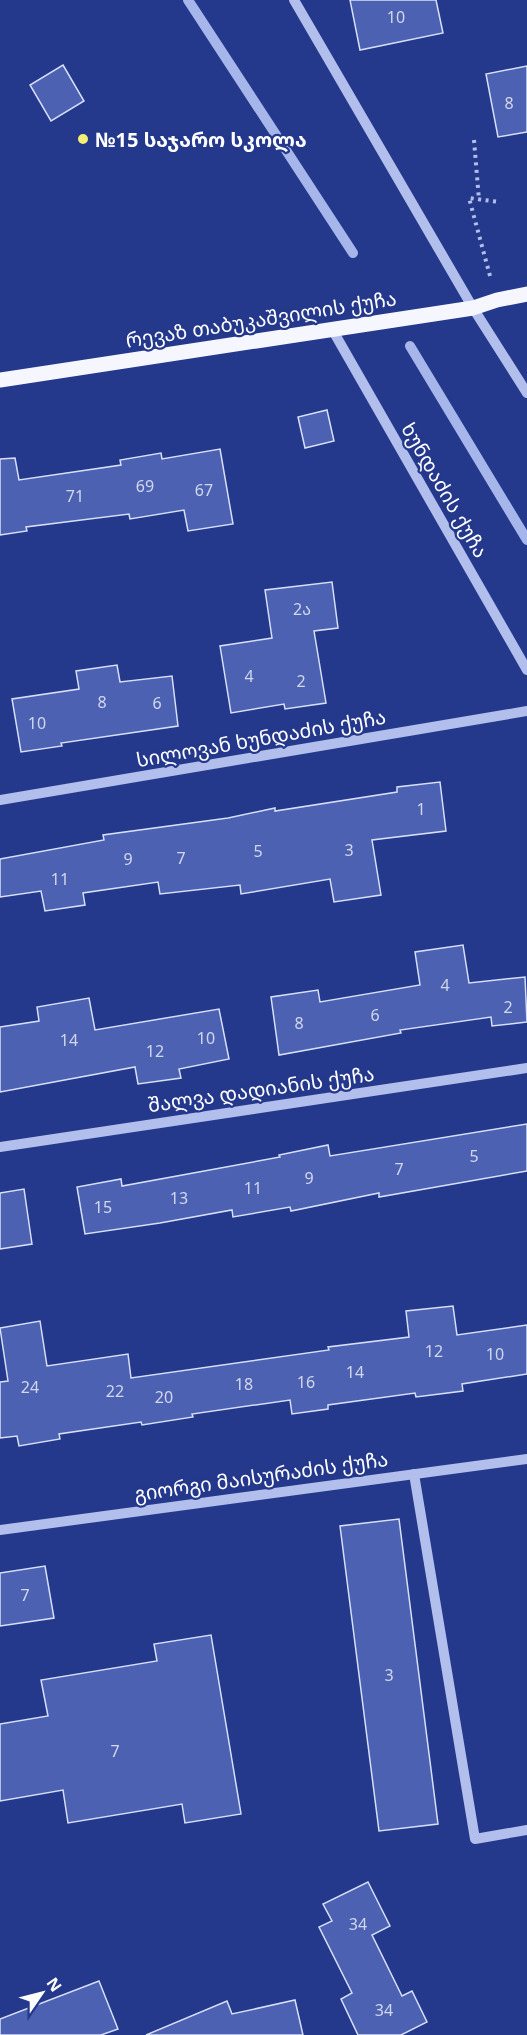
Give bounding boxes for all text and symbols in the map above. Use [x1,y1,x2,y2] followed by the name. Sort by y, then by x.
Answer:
[387,6,405,28] house number: 10
[504,92,514,114] house number: 8
[95,126,307,153] place label: №15 საჯარო სკოლა
[76,132,90,146] marker: №15 საჯარო სკოლა
[124,284,398,354] street label: რევაზ თაბუკაშვილის ქუჩა
[395,417,495,563] street label: ხუნდაძის ქუჩა
[136,475,154,497] house number: 69
[195,479,213,501] house number: 67
[66,485,84,507] house number: 71
[293,598,311,620] house number: 2ა
[244,665,254,687] house number: 4
[296,670,306,692] house number: 2
[97,691,107,713] house number: 8
[152,692,162,714] house number: 6
[134,703,388,773] street label: სილოვან ხუნდაძის ქუჩა
[28,712,46,734] house number: 10
[416,798,426,820] house number: 1
[344,839,354,861] house number: 3
[253,840,263,862] house number: 5
[176,847,186,869] house number: 7
[123,848,133,870] house number: 9
[51,868,69,890] house number: 11
[440,974,450,996] house number: 4
[503,996,513,1018] house number: 2
[370,1004,380,1026] house number: 6
[294,1012,304,1034] house number: 8
[197,1027,215,1049] house number: 10
[60,1029,78,1051] house number: 14
[146,1040,164,1062] house number: 12
[146,1060,376,1118] street label: შალვა დადიანის ქუჩა
[469,1145,479,1167] house number: 5
[394,1158,404,1180] house number: 7
[304,1167,314,1189] house number: 9
[244,1177,262,1199] house number: 11
[170,1187,188,1209] house number: 13
[94,1196,112,1218] house number: 15
[425,1340,443,1362] house number: 12
[486,1343,504,1365] house number: 10
[346,1361,364,1383] house number: 14
[297,1371,315,1393] house number: 16
[235,1373,253,1395] house number: 18
[21,1376,39,1398] house number: 24
[106,1380,124,1402] house number: 22
[155,1386,173,1408] house number: 20
[132,1445,390,1507] street label: გიორგი მაისურაძის ქუჩა
[20,1584,30,1606] house number: 7
[384,1664,394,1686] house number: 3
[110,1740,120,1762] house number: 7
[349,1913,367,1935] house number: 34
[12,1963,72,2023] north arrow
[42,1973,67,1996] text: N
[375,1999,393,2021] house number: 34

